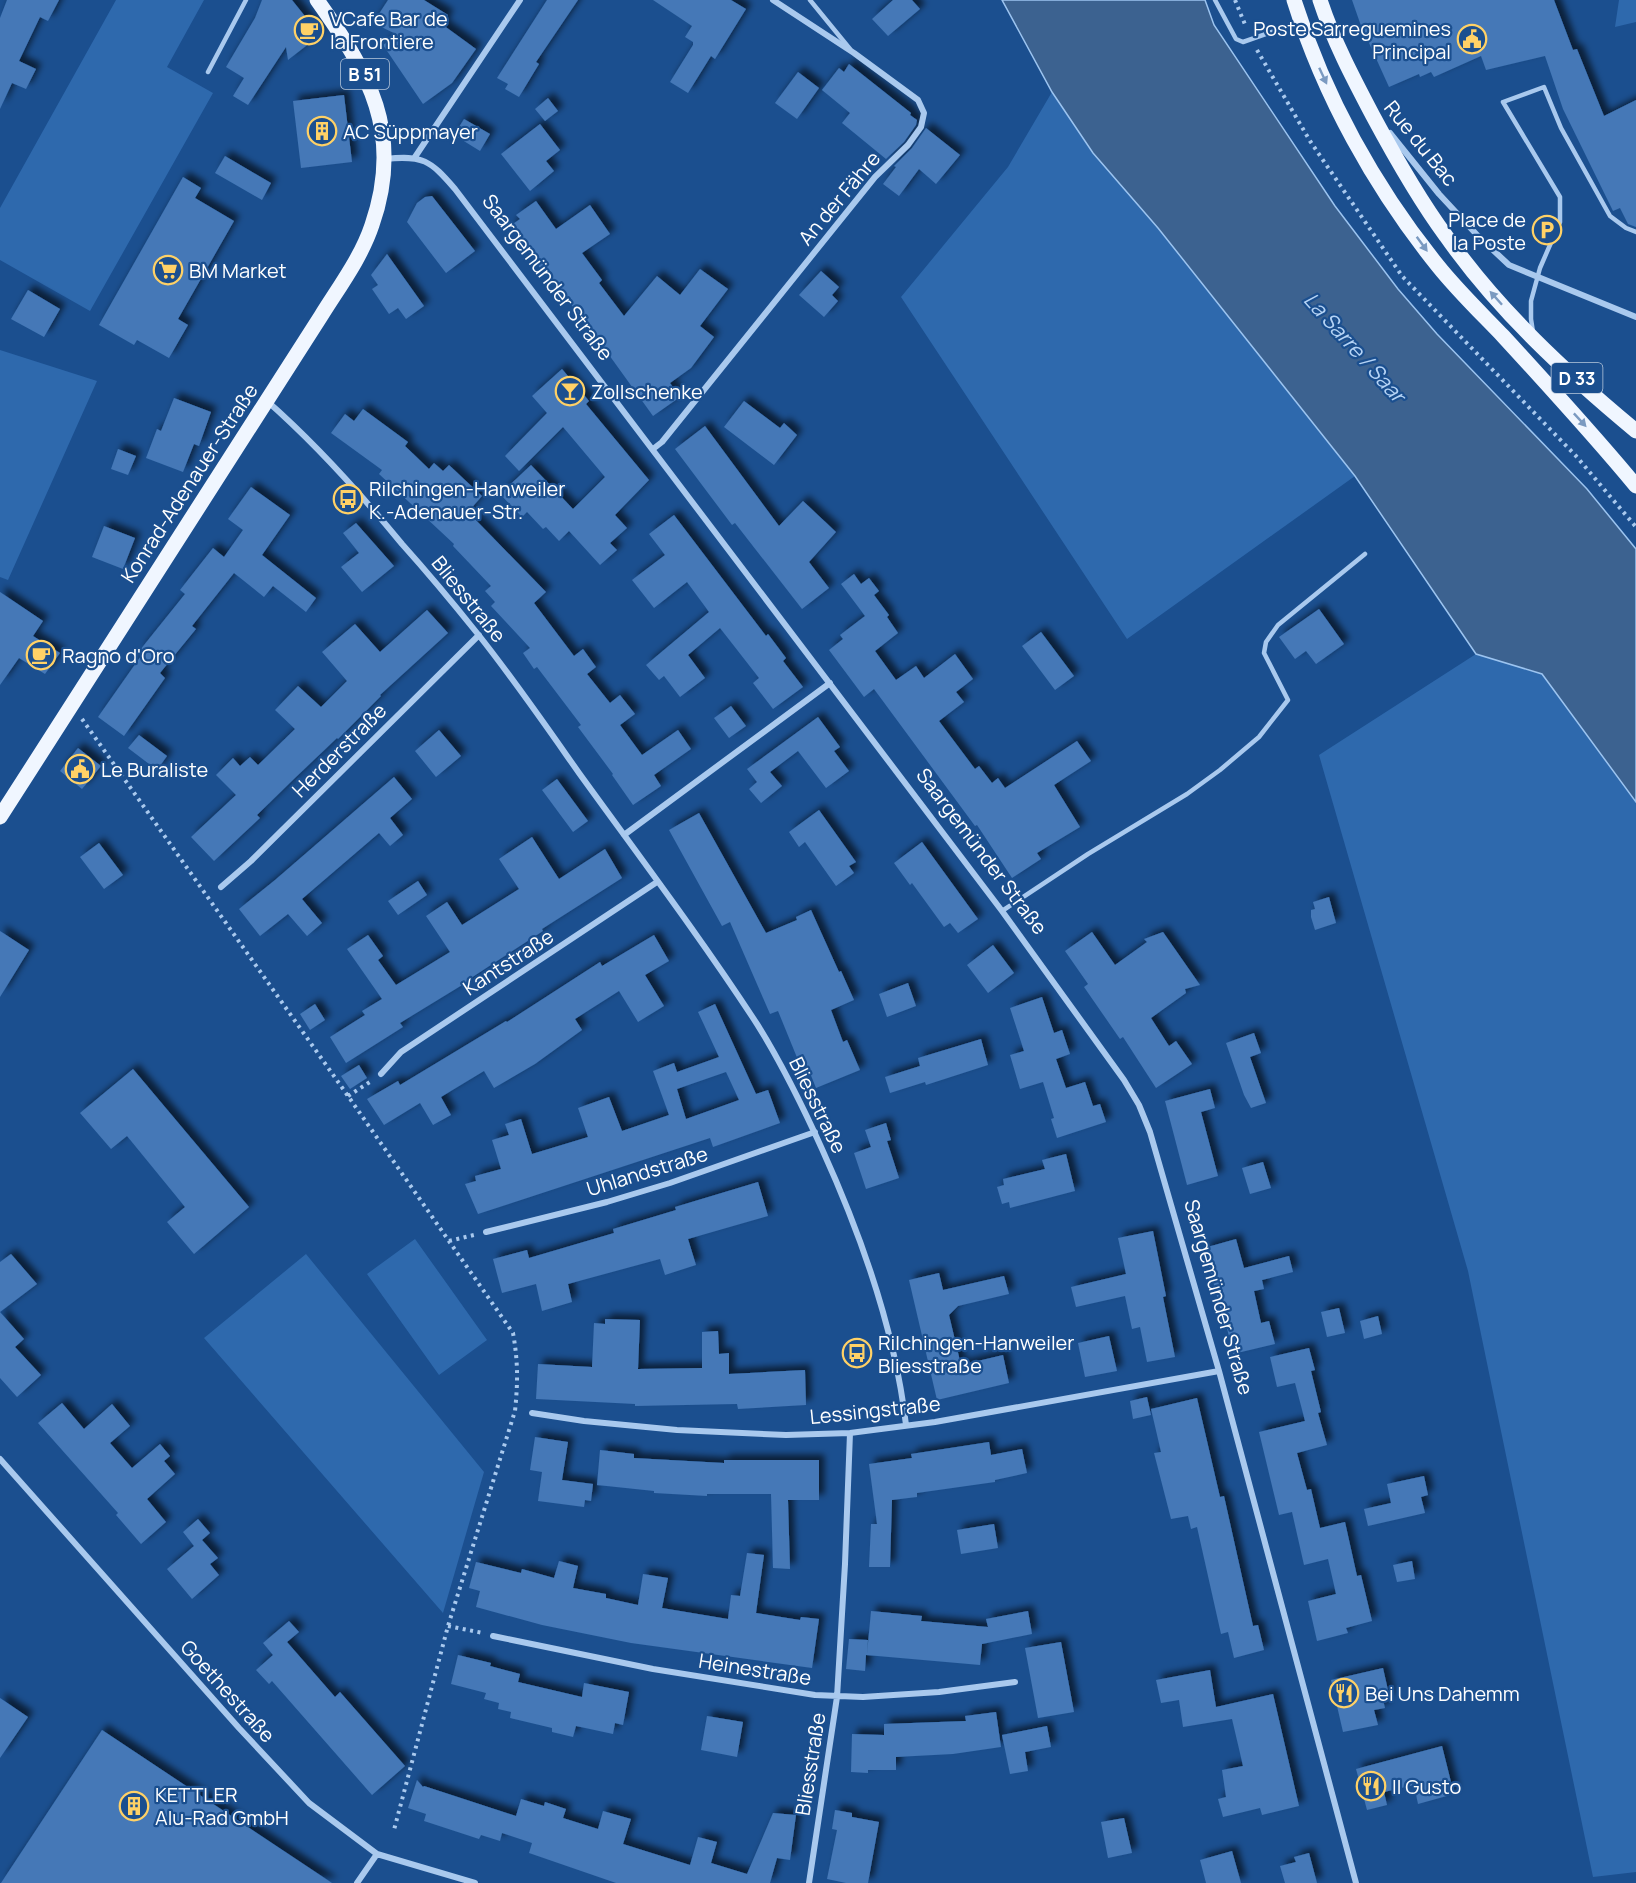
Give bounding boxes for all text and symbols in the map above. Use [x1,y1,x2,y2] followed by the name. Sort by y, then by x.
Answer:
[330,5,448,55] place label: VCafe Bar de la Frontiere
[293,14,325,46] cafe icon: VCafe Bar de la Frontiere
[1253,15,1451,65] place label: Poste Sarreguemines Principal
[1456,23,1488,55] public building icon: Poste Sarreguemines Principal
[341,59,389,89] road number: B 51
[1319,68,1328,85] one-way arrow
[1378,95,1464,191] street label: Rue du Bac
[306,115,338,147] building icon: AC Süppmayer
[343,118,478,145] place label: AC Süppmayer
[792,145,886,251] street label: An der Fähre
[476,188,620,366] street label: Saargemünder Straße
[1448,206,1526,256] place label: Place de la Poste
[1531,214,1563,246] parking icon: Place de la Poste
[1416,235,1428,251] one-way arrow
[152,254,184,286] supermarket icon: BM Market
[189,257,287,284] place label: BM Market
[1298,286,1413,410] water label: La Sarre / Saar
[1489,290,1503,305] one-way arrow
[1552,363,1602,393] road number: D 33
[554,375,586,407] bar icon: Zollschenke
[114,378,264,588] street label: Konrad-Adenauer-Straße
[591,378,703,405] place label: Zollschenke
[1573,412,1586,427] one-way arrow
[369,475,566,525] place label: Rilchingen-Hanweiler K.-Adenauer-Str.
[332,483,364,515] bus stop icon: Rilchingen-Hanweiler K.-Adenauer-Str.
[426,550,512,648] street label: Bliesstraße
[25,639,57,671] cafe icon: Ragno d'Oro
[62,642,175,669] place label: Ragno d'Oro
[286,697,392,803] street label: Herderstraße
[64,753,96,785] public building icon: Le Buraliste
[101,756,208,783] place label: Le Buraliste
[910,762,1054,940] street label: Saargemünder Straße
[457,923,559,1001] street label: Kantstraße
[783,1052,853,1158] street label: Bliesstraße
[583,1140,711,1202] street label: Uhlandstraße
[1178,1196,1260,1398] street label: Saargemünder Straße
[878,1329,1075,1379] place label: Rilchingen-Hanweiler Bliesstraße
[841,1337,873,1369] bus stop icon: Rilchingen-Hanweiler Bliesstraße
[808,1390,942,1430] street label: Lessingstraße
[175,1634,281,1748] street label: Goethestraße
[697,1647,813,1691] street label: Heinestraße
[1328,1677,1360,1709] restaurant icon: Bei Uns Dahemm
[1365,1680,1520,1707] place label: Bei Uns Dahemm
[789,1711,831,1817] street label: Bliesstraße
[1355,1770,1387,1802] restaurant icon: Il Gusto
[1392,1773,1461,1800] place label: Il Gusto
[155,1781,289,1831] place label: KETTLER Alu-Rad GmbH
[118,1790,150,1822] building icon: KETTLER Alu-Rad GmbH

